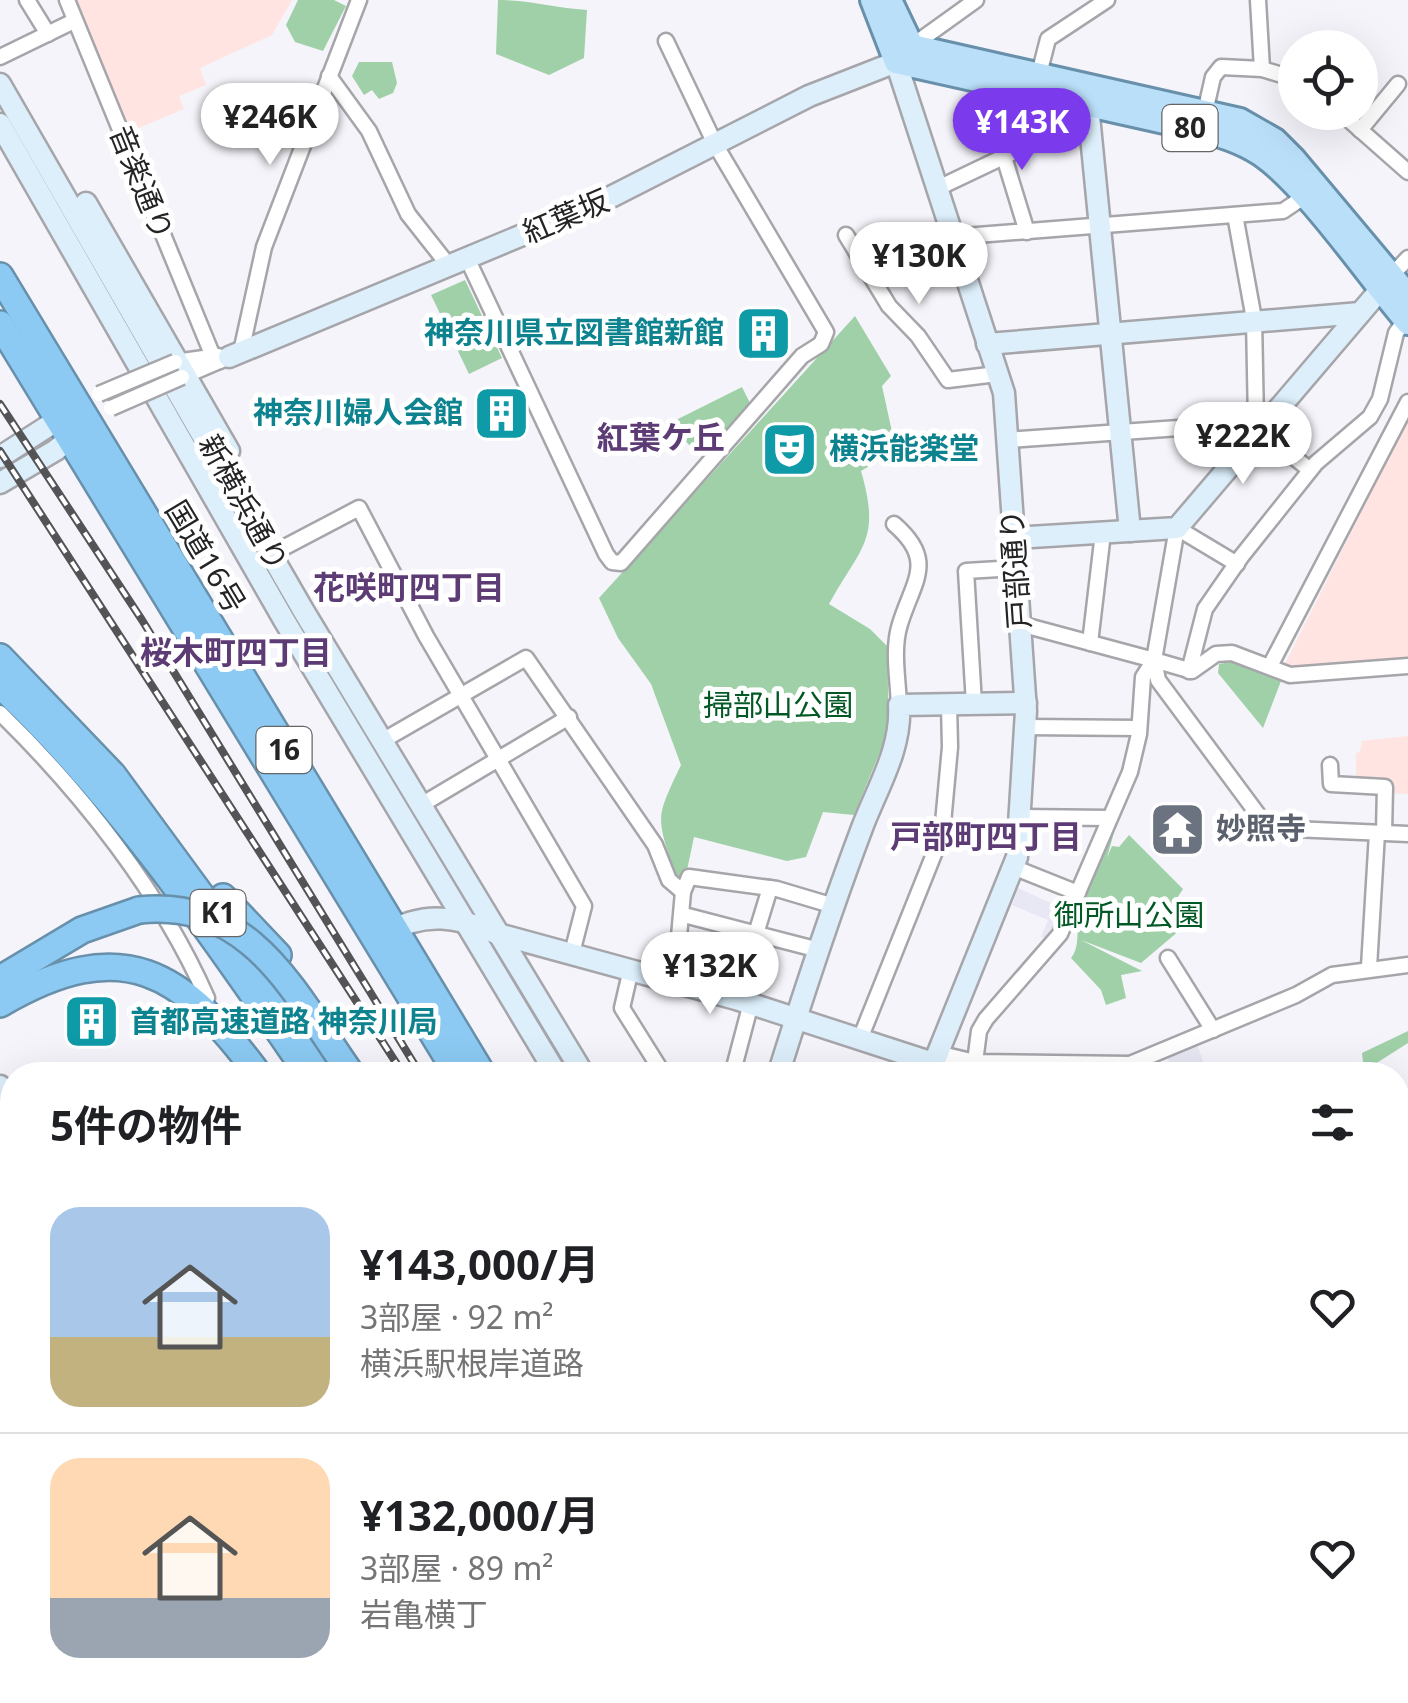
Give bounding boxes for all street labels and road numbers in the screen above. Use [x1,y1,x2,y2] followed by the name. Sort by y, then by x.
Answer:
[1162,105,1218,151] road number: 80
[101,119,184,246] street label: 音楽通り
[516,179,615,252] street label: 紅葉坂
[190,427,299,578] street label: 新横浜通り
[157,492,256,620] street label: 国道16号
[990,508,1039,630] street label: 戸部通り
[256,727,312,773] road number: 16
[190,890,246,936] road number: K1

